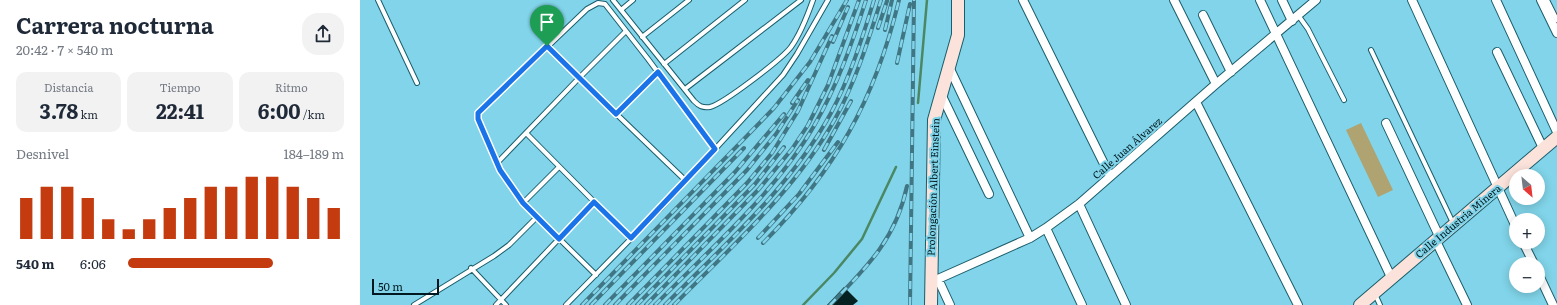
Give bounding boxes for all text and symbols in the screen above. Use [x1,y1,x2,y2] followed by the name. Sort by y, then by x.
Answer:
[530,5,564,46] pin
[16,8,214,41] text: Carrera nocturna
[536,11,558,33] icon: arrive
[302,13,344,55] button: share
[16,40,113,59] text: 20:42 · 7 × 540 m
[44,79,93,95] text: Distancia
[159,79,201,95] text: Tiempo
[275,79,308,95] text: Ritmo
[39,95,78,125] text: 3.78
[156,95,204,125] text: 22:41
[258,95,301,125] text: 6:00
[78,106,98,122] text: km
[301,106,325,122] text: /km
[1089,113,1165,182] street label: Calle Juan Álvarez
[923,117,942,256] street label: Prolongación Albert Einstein
[16,144,69,163] text: Desnivel
[283,144,344,163] text: 184–189 m
[1509,169,1545,205] north arrow
[1509,169,1545,293] map controls
[1412,180,1504,261] street label: Calle Industria Minera
[1509,213,1545,249] button: +
[16,254,54,273] text: 540 m
[80,254,106,273] text: 6:06
[1509,257,1545,293] button: −
[372,277,439,296] scale bar
[378,278,403,294] text: 50 m

